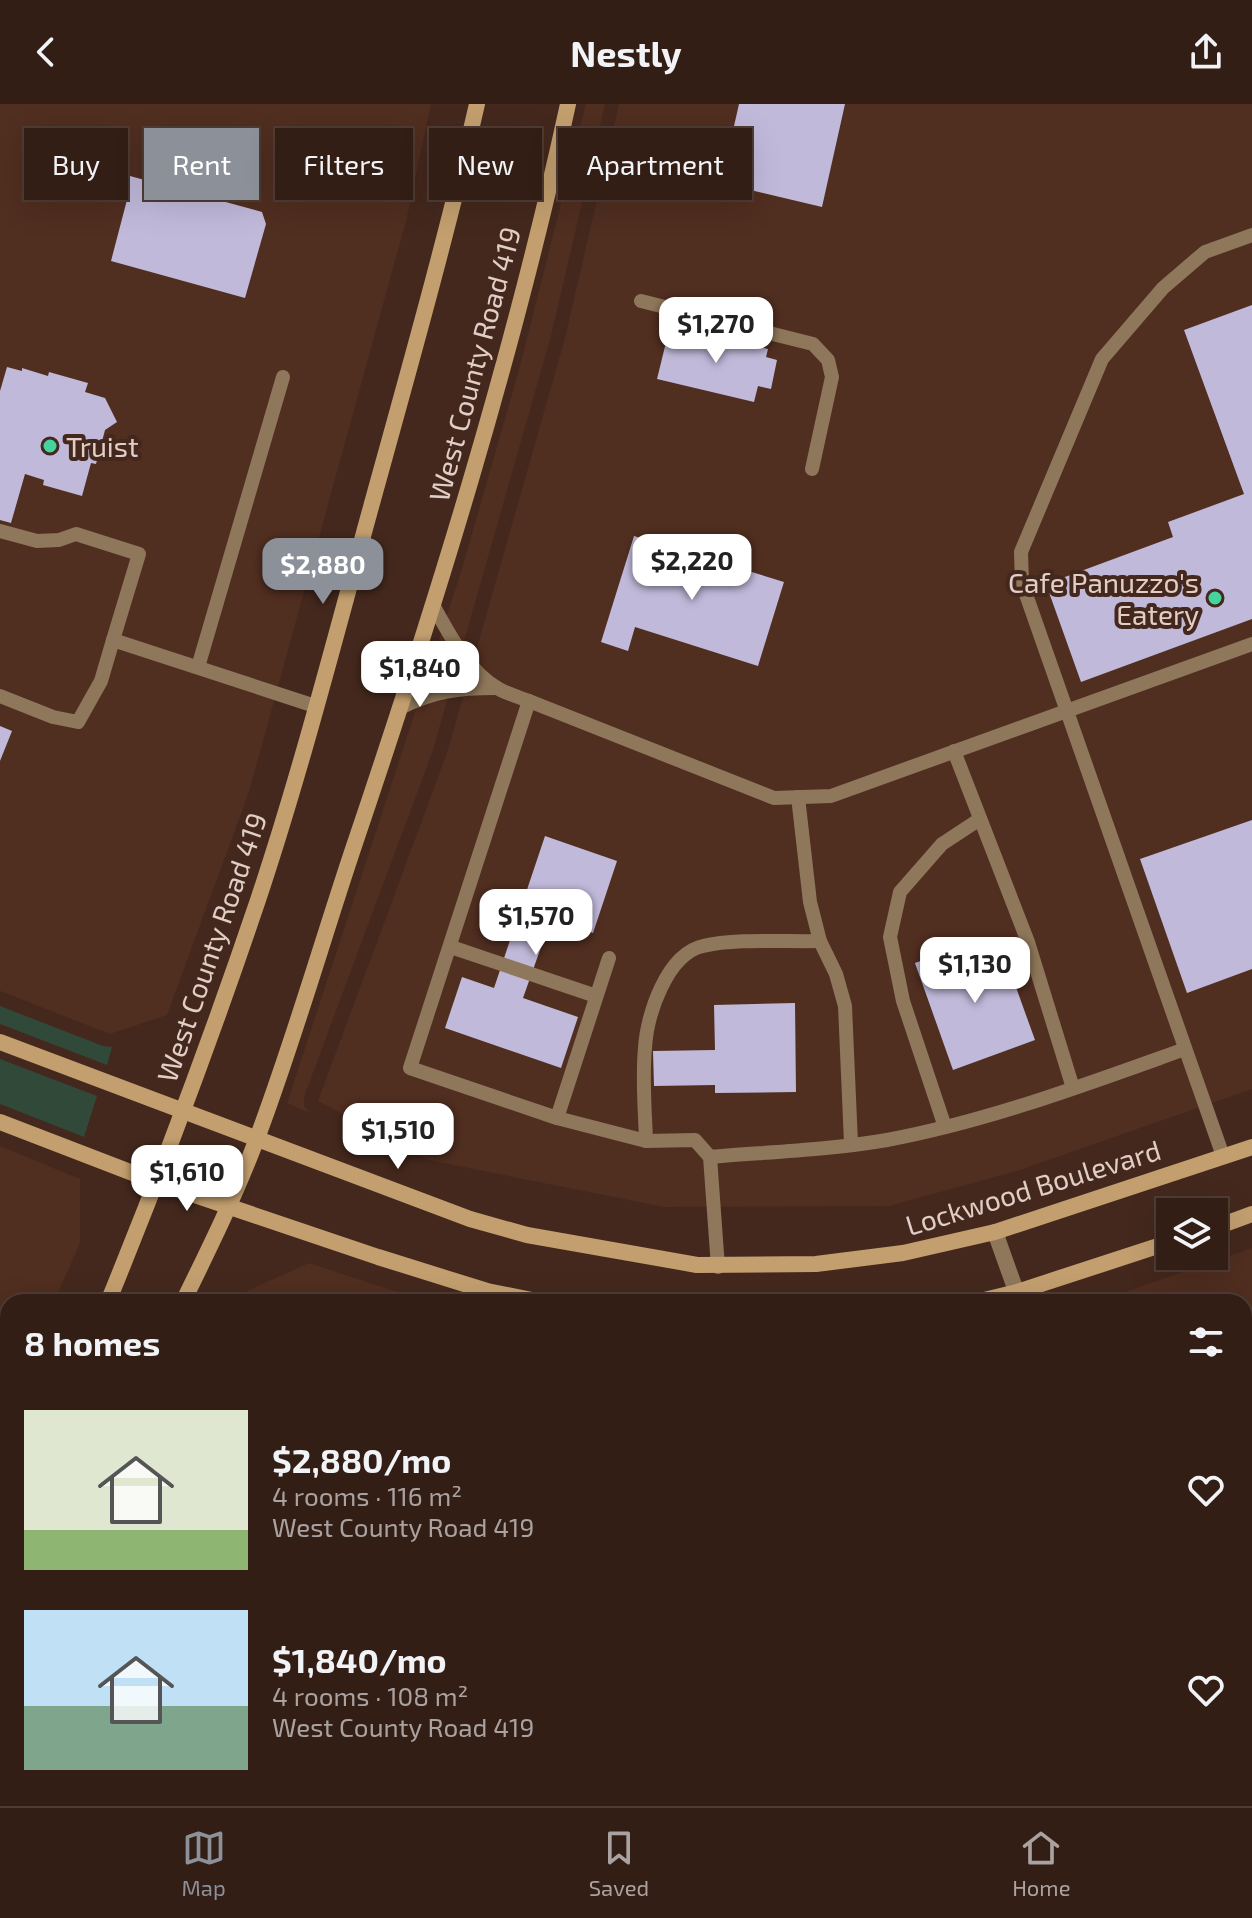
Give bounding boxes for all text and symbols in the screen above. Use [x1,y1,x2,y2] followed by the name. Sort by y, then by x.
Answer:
[24,30,68,74] icon: back
[1184,30,1228,74] icon: share
[570,31,682,74] text: Nestly
[24,128,128,200] chip: Buy
[144,128,259,200] chip: Rent
[275,128,413,200] chip: Filters
[429,128,542,200] chip: New
[558,128,752,200] chip: Apartment
[421,223,527,505] street label: West County Road 419
[651,297,781,365] pin: $1,270
[677,307,755,338] text: $1,270
[66,429,139,463] place label: Truist
[41,437,59,455] marker: Truist
[627,534,757,602] pin: $2,220
[258,538,388,606] pin: $2,880
[650,544,734,575] text: $2,220
[280,548,366,579] text: $2,880
[1008,565,1199,631] place label: Cafe Panuzzo's Eatery
[1206,589,1224,607] marker: Cafe Panuzzo's Eatery
[355,641,485,709] pin: $1,840
[379,651,461,682] text: $1,840
[149,808,273,1086] street label: West County Road 419
[471,889,601,957] pin: $1,570
[497,899,575,930] text: $1,570
[910,937,1040,1005] pin: $1,130
[938,947,1012,978] text: $1,130
[333,1103,463,1171] pin: $1,510
[361,1113,435,1144] text: $1,510
[901,1132,1165,1242] street label: Lockwood Boulevard
[122,1145,252,1213] pin: $1,610
[149,1155,225,1186] text: $1,610
[1156,1198,1228,1270] map controls
[1156,1198,1228,1270] button: layers
[1184,1320,1228,1364] icon: filters
[24,1322,160,1363] text: 8 homes
[272,1439,451,1480] text: $2,880/mo
[88,1442,184,1538] icon: home
[1184,1468,1228,1512] icon: heart
[272,1480,462,1511] text: 4 rooms · 116 m²
[272,1511,534,1542] text: West County Road 419
[272,1639,447,1680] text: $1,840/mo
[88,1642,184,1738] icon: home
[1184,1668,1228,1712] icon: heart
[272,1680,468,1711] text: 4 rooms · 108 m²
[272,1711,534,1742] text: West County Road 419
[182,1826,226,1900] tab: Map
[589,1826,649,1900] tab: Saved
[1012,1826,1070,1900] tab: Home

